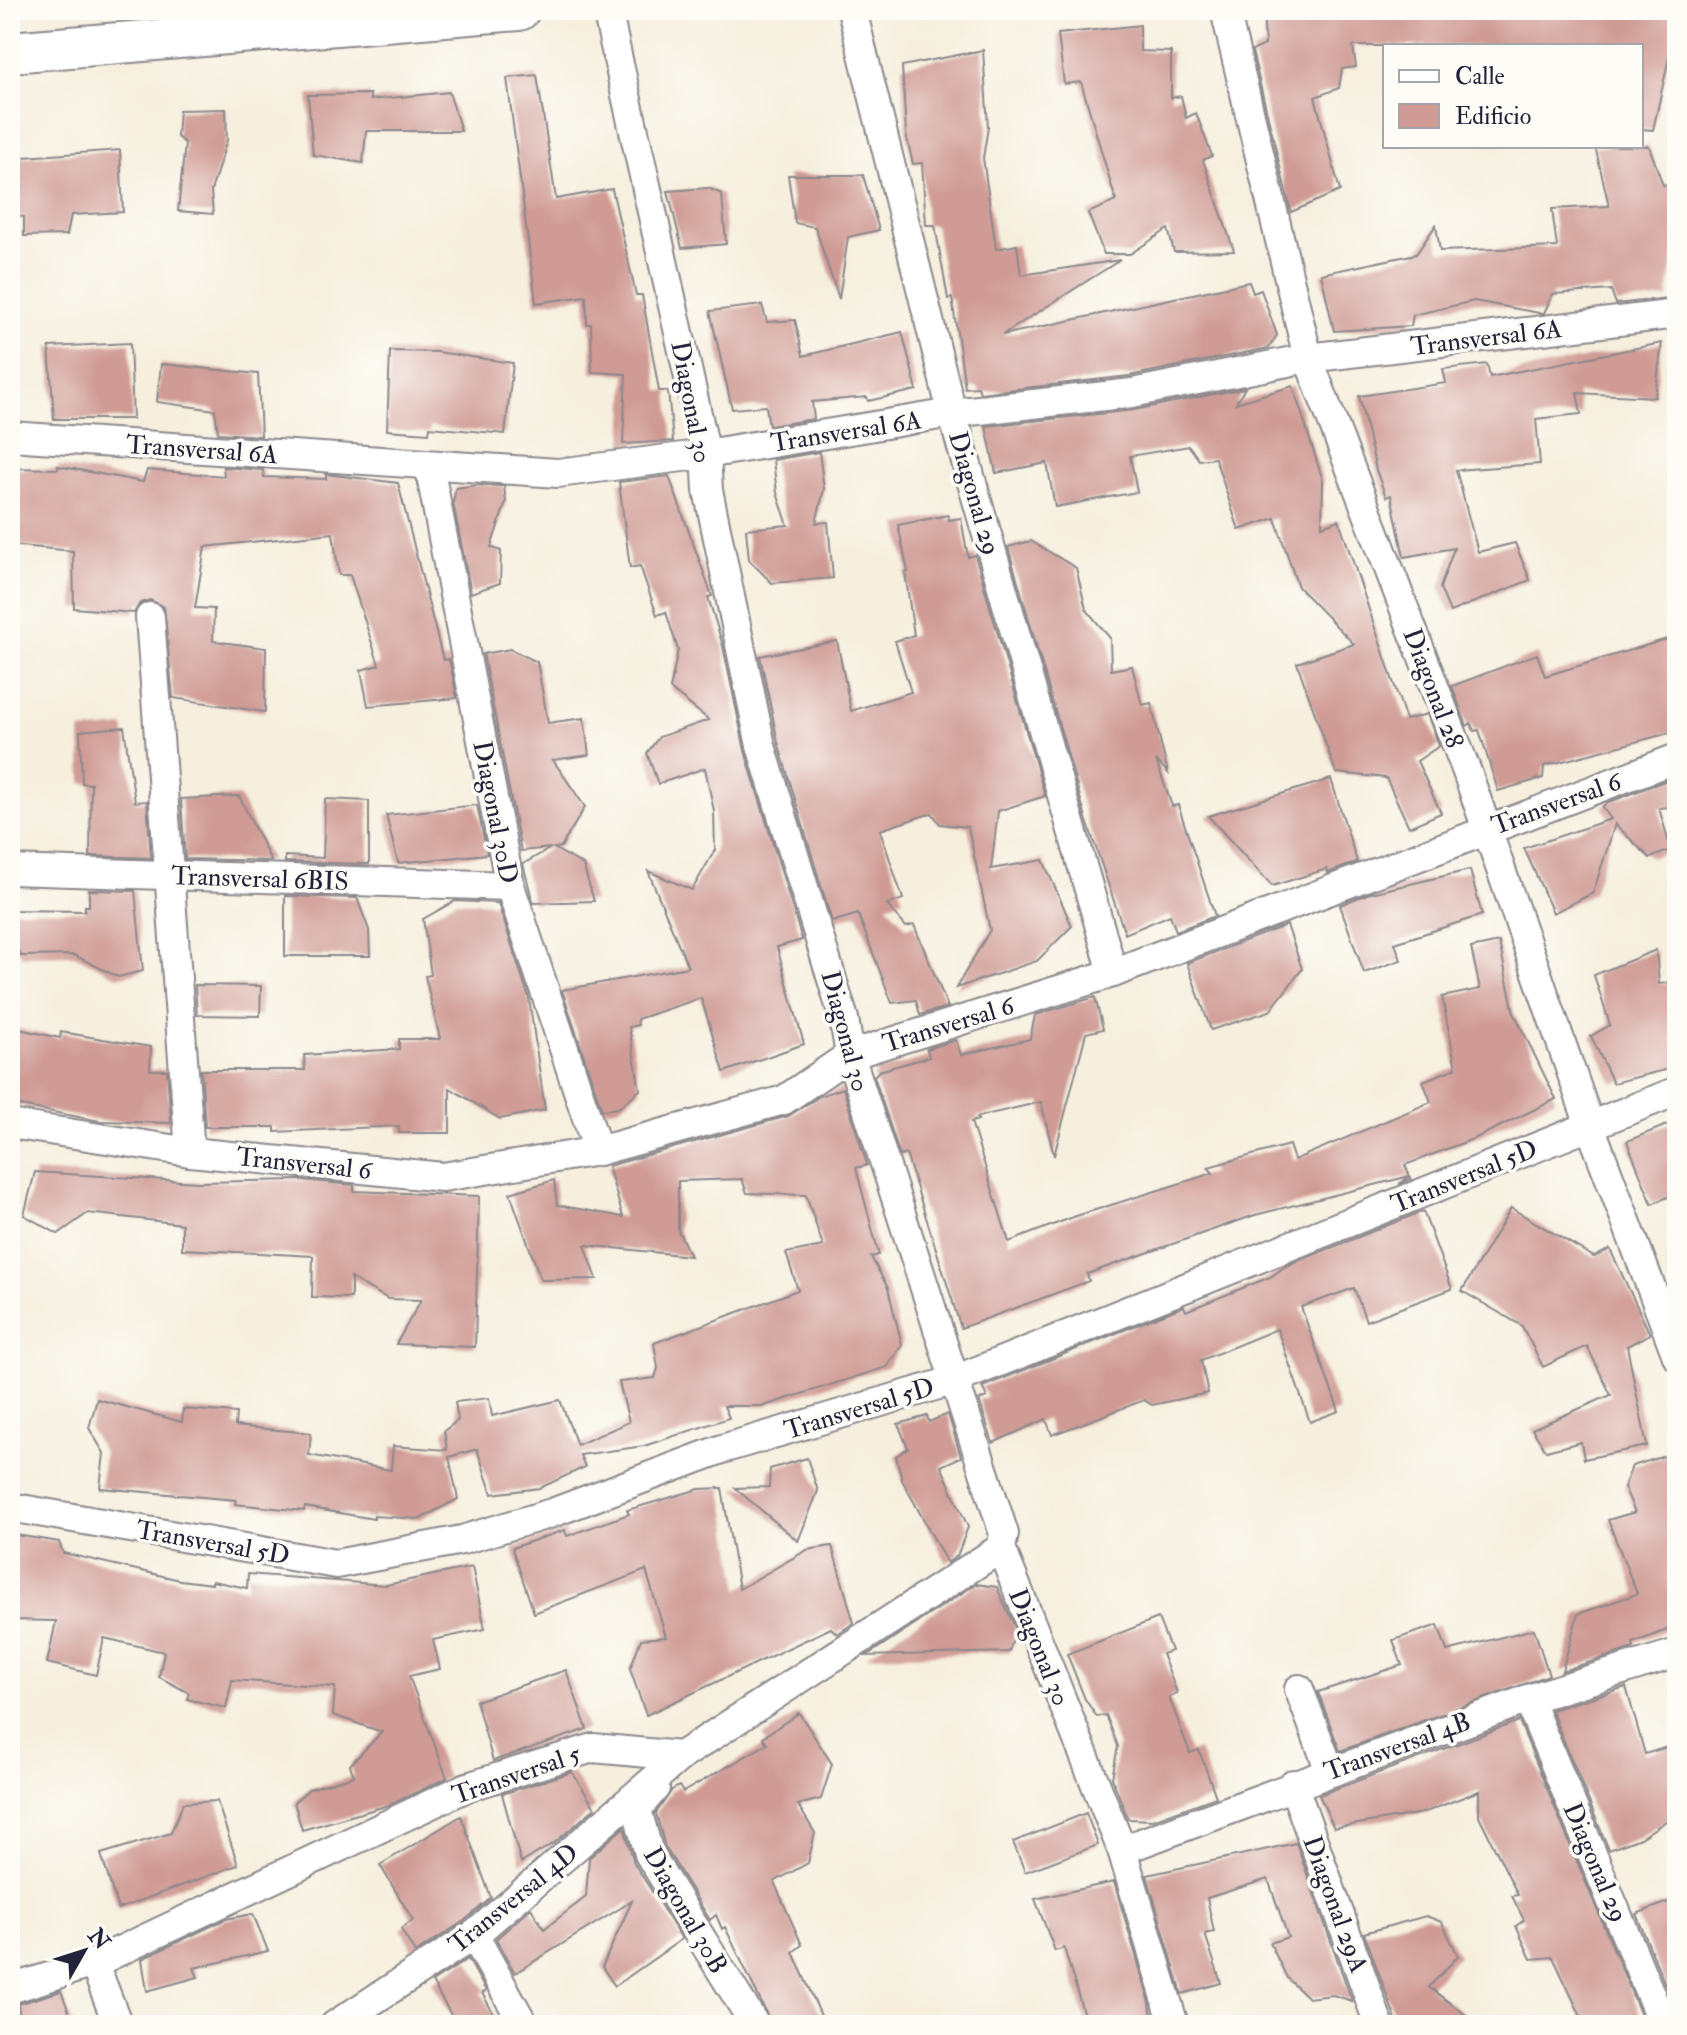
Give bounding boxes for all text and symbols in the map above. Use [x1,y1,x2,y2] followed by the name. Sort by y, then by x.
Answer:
[1383,44,1643,148] legend
[1455,61,1505,92] text: Calle
[1455,101,1531,132] text: Edificio
[1409,313,1564,363] street label: Transversal 6A
[664,338,719,466] street label: Diagonal 30
[769,404,924,460] street label: Transversal 6A
[941,428,1007,559] street label: Diagonal 29
[125,429,279,471] street label: Transversal 6A
[1396,624,1471,753] street label: Diagonal 28
[465,738,525,886] street label: Diagonal 30D
[1487,765,1627,842] street label: Transversal 6
[171,860,349,898] street label: Transversal 6BIS
[814,967,876,1095] street label: Diagonal 30
[879,989,1020,1060] street label: Transversal 6
[1386,1133,1542,1221] street label: Transversal 5D
[235,1141,375,1187] street label: Transversal 6
[780,1371,938,1447] street label: Transversal 5D
[134,1514,292,1572] street label: Transversal 5D
[1001,1584,1077,1711] street label: Diagonal 30
[1320,1706,1475,1788] street label: Transversal 4B
[448,1738,585,1812] street label: Transversal 5
[1556,1798,1635,1927] street label: Diagonal 29
[1296,1832,1375,1978] street label: Diagonal 29A
[442,1837,585,1961] street label: Transversal 4D
[636,1842,734,1979] street label: Diagonal 30B
[44,1911,124,1991] north arrow
[81,1922,116,1956] text: N

